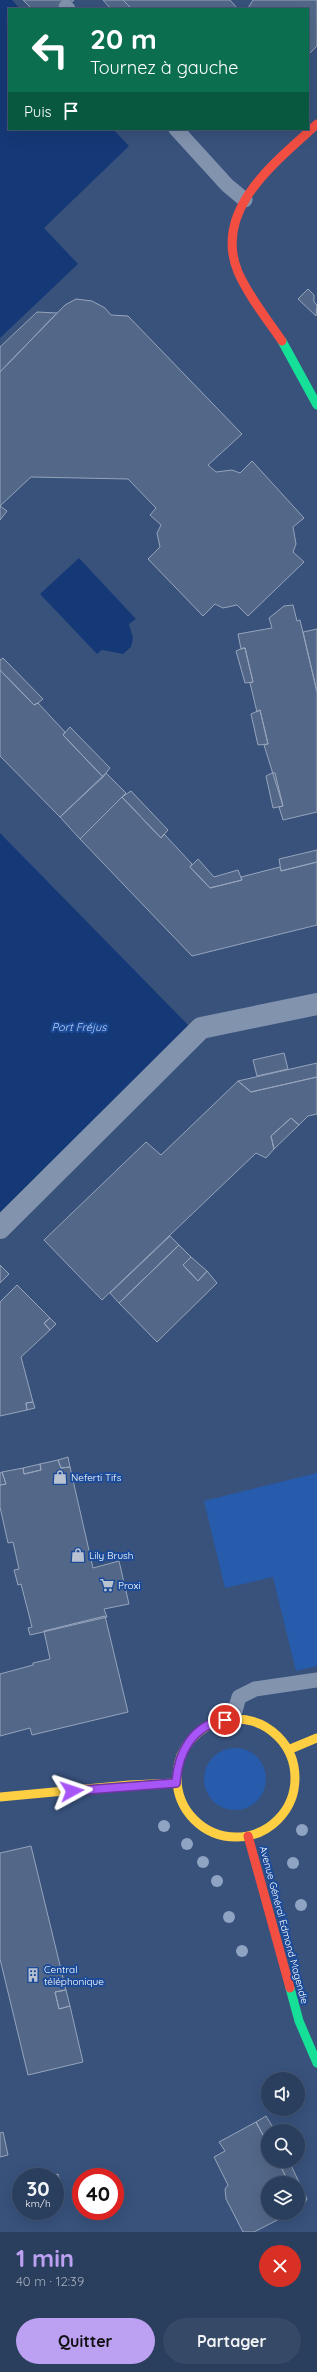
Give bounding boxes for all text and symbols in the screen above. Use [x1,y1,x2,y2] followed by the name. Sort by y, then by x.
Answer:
[90,21,157,56] text: 20 m
[24,24,76,76] icon: left
[90,56,239,79] text: Tournez à gauche
[60,100,82,122] icon: arrive
[24,102,52,121] text: Puis
[52,1020,107,1034] water label: Port Fréjus
[52,1469,68,1485] shop icon: Neferti Tifs
[71,1471,122,1484] place label: Neferti Tifs
[70,1547,86,1563] shop icon: Lily Brush
[89,1549,133,1562] place label: Lily Brush
[99,1577,115,1593] supermarket icon: Proxi
[118,1579,141,1592] place label: Proxi
[208,1703,242,1737] pin
[214,1709,236,1731] icon: arrive
[51,1770,93,1812] position arrow
[257,1845,311,2006] street label: Avenue Général Edmond Magendie
[44,1963,104,1988] place label: Central téléphonique
[25,1967,41,1983] building icon: Central téléphonique
[261,2072,305,2220] map controls
[261,2072,305,2116] button: sound
[261,2124,305,2168] button: search
[72,2168,124,2220] speed limit sign: 40
[26,2176,50,2201] text: 30
[261,2176,305,2220] button: layers
[25,2197,51,2210] text: km/h
[16,2243,74,2273] text: 1 min
[259,2245,301,2287] button: close
[16,2273,84,2289] text: 40 m · 12:39
[16,2318,155,2364] button: Quitter
[163,2318,301,2364] button: Partager

